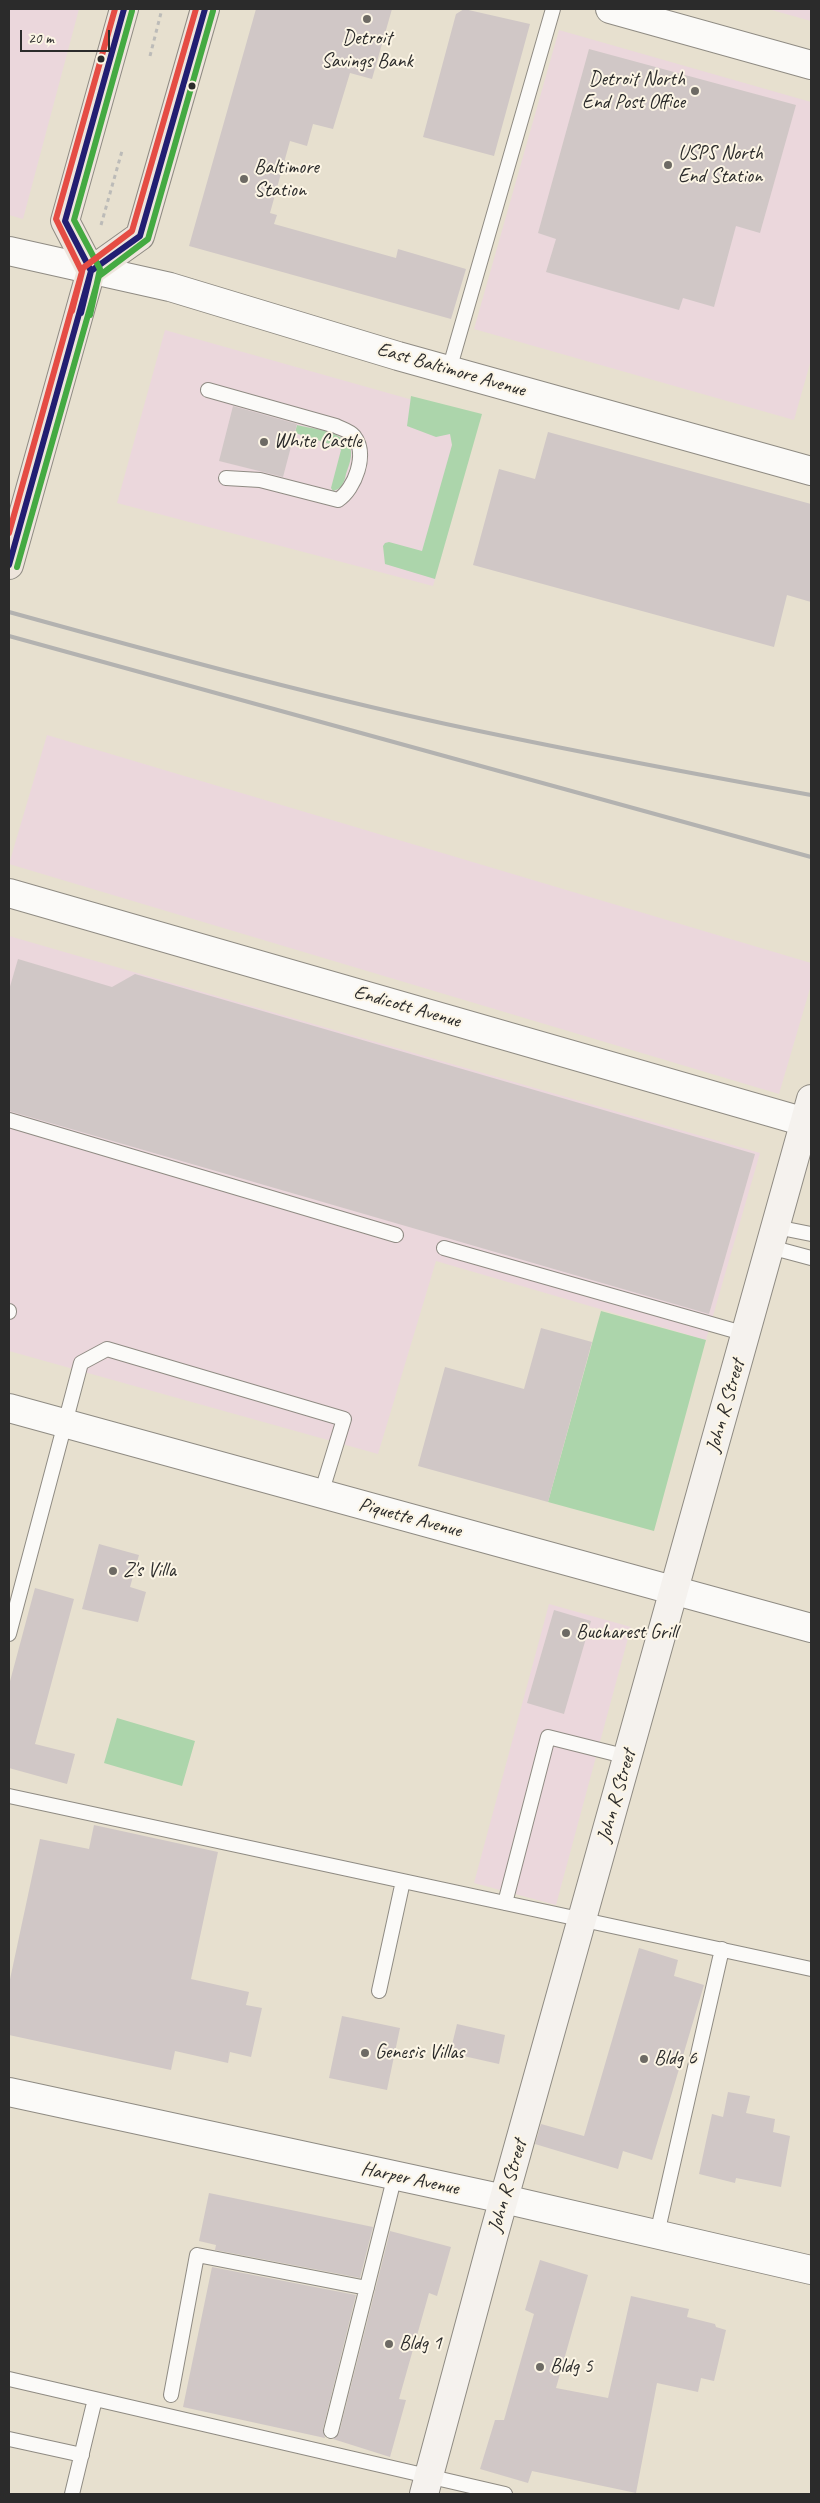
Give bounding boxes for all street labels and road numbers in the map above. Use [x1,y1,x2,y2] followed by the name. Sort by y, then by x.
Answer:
[374,337,528,403] street label: East Baltimore Avenue
[351,980,463,1034] street label: Endicott Avenue
[701,1357,751,1455] street label: John R Street
[356,1493,464,1543] street label: Piquette Avenue
[592,1747,642,1845] street label: John R Street
[483,2137,533,2235] street label: John R Street
[359,2157,461,2201] street label: Harper Avenue

